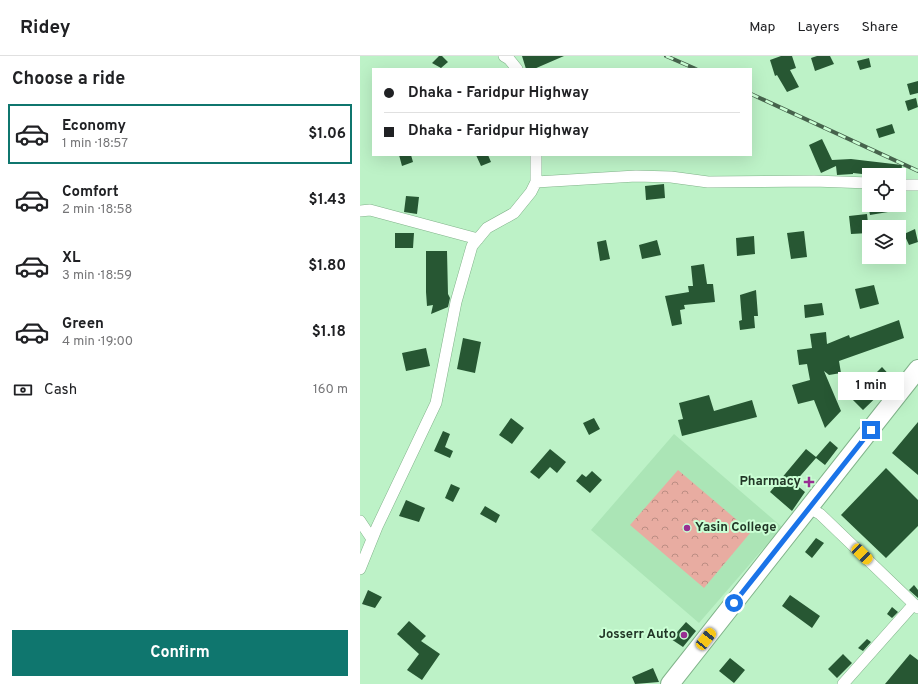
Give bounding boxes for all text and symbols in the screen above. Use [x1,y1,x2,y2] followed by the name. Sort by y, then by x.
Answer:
[20,16,70,40] text: Ridey
[749,19,775,36] text: Map
[797,19,839,36] text: Layers
[861,19,898,36] text: Share
[12,68,125,91] text: Choose a ride
[408,84,589,103] text: Dhaka - Faridpur Highway
[14,116,50,152] icon: car
[62,117,126,136] text: Economy
[408,122,589,141] text: Dhaka - Faridpur Highway
[308,125,346,144] text: $1.06
[62,136,128,152] text: 1 min · 18:57
[862,168,906,264] map controls
[862,168,906,212] button: locate
[14,182,50,218] icon: car
[62,183,119,202] text: Comfort
[309,191,346,210] text: $1.43
[62,202,133,218] text: 2 min · 18:58
[862,220,906,264] button: layers
[14,248,50,284] icon: car
[62,249,80,268] text: XL
[308,257,346,276] text: $1.80
[62,268,132,284] text: 3 min · 18:59
[14,314,50,350] icon: car
[62,315,104,334] text: Green
[312,323,346,342] text: $1.18
[62,334,133,350] text: 4 min · 19:00
[838,372,904,400] callout: 1 min
[855,378,887,394] text: 1 min
[12,379,34,401] icon: cash
[44,381,77,400] text: Cash
[313,382,348,398] text: 160 m
[862,421,880,439] route end
[739,474,802,490] place label: Pharmacy
[804,477,814,487] marker: Pharmacy
[695,520,776,536] place label: Yasin College
[682,523,692,533] marker: Yasin College
[849,541,875,567] car
[725,594,743,612] route start
[694,626,718,652] car
[599,627,676,643] place label: Josserr Auto
[12,630,348,676] button: Confirm
[679,630,689,640] marker: Josserr Auto

